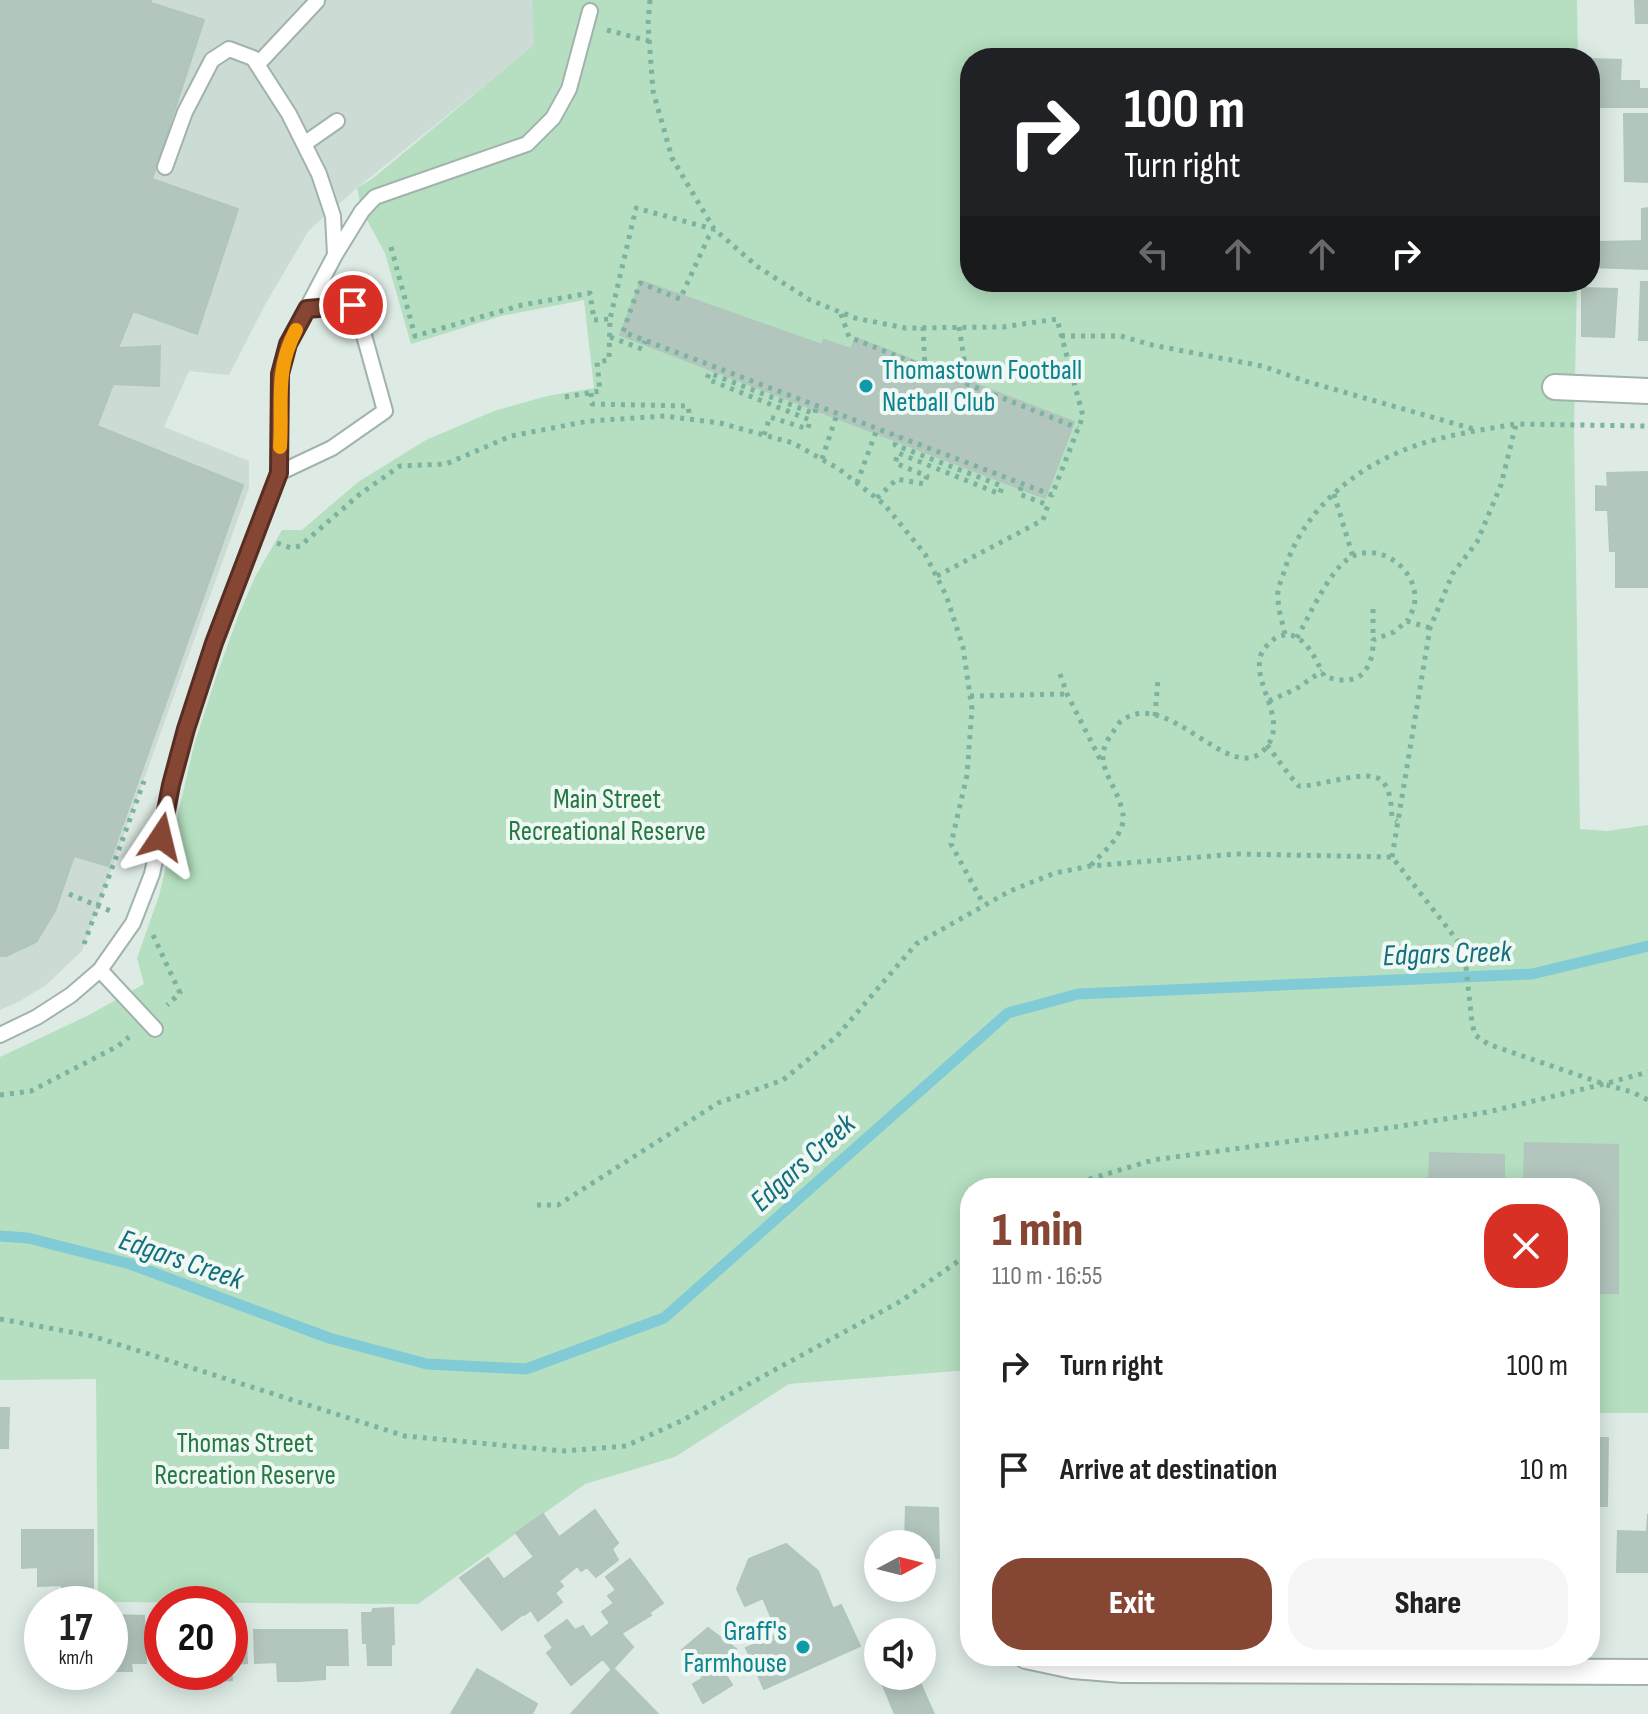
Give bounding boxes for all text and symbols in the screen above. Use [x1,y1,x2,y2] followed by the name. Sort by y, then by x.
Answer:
[1124,77,1245,144] text: 100 m
[992,80,1096,184] icon: right
[1124,145,1241,188] text: Turn right
[1132,232,1176,276] icon: left
[1216,232,1260,276] icon: ahead
[1300,232,1344,276] icon: ahead
[1384,232,1428,276] icon: right
[319,271,387,339] pin
[331,283,375,327] icon: arrive
[882,354,1082,419] place label: Thomastown Football Netball Club
[857,377,875,395] marker: Thomastown Football Netball Club
[508,783,706,848] park label: Main Street Recreational Reserve
[119,795,203,879] position arrow
[1382,934,1513,974] water label: Edgars Creek
[743,1106,864,1219] water label: Edgars Creek
[992,1202,1083,1259] text: 1 min
[1484,1204,1568,1288] button: close
[114,1222,249,1298] water label: Edgars Creek
[992,1261,1102,1292] text: 110 m · 16:55
[992,1344,1036,1388] icon: right
[1060,1348,1163,1384] text: Turn right
[1507,1348,1568,1384] text: 100 m
[154,1427,336,1492] park label: Thomas Street Recreation Reserve
[992,1448,1036,1492] icon: arrive
[1060,1452,1277,1488] text: Arrive at destination
[1520,1452,1568,1488] text: 10 m
[864,1530,936,1602] north arrow
[864,1530,936,1690] map controls
[992,1558,1272,1650] button: Exit
[1288,1558,1568,1650] button: Share
[144,1586,248,1690] speed limit sign: 20
[60,1604,92,1652] text: 17
[683,1615,787,1680] place label: Graff's Farmhouse
[864,1618,936,1690] button: sound
[794,1638,812,1656] marker: Graff's Farmhouse
[59,1646,93,1670] text: km/h

